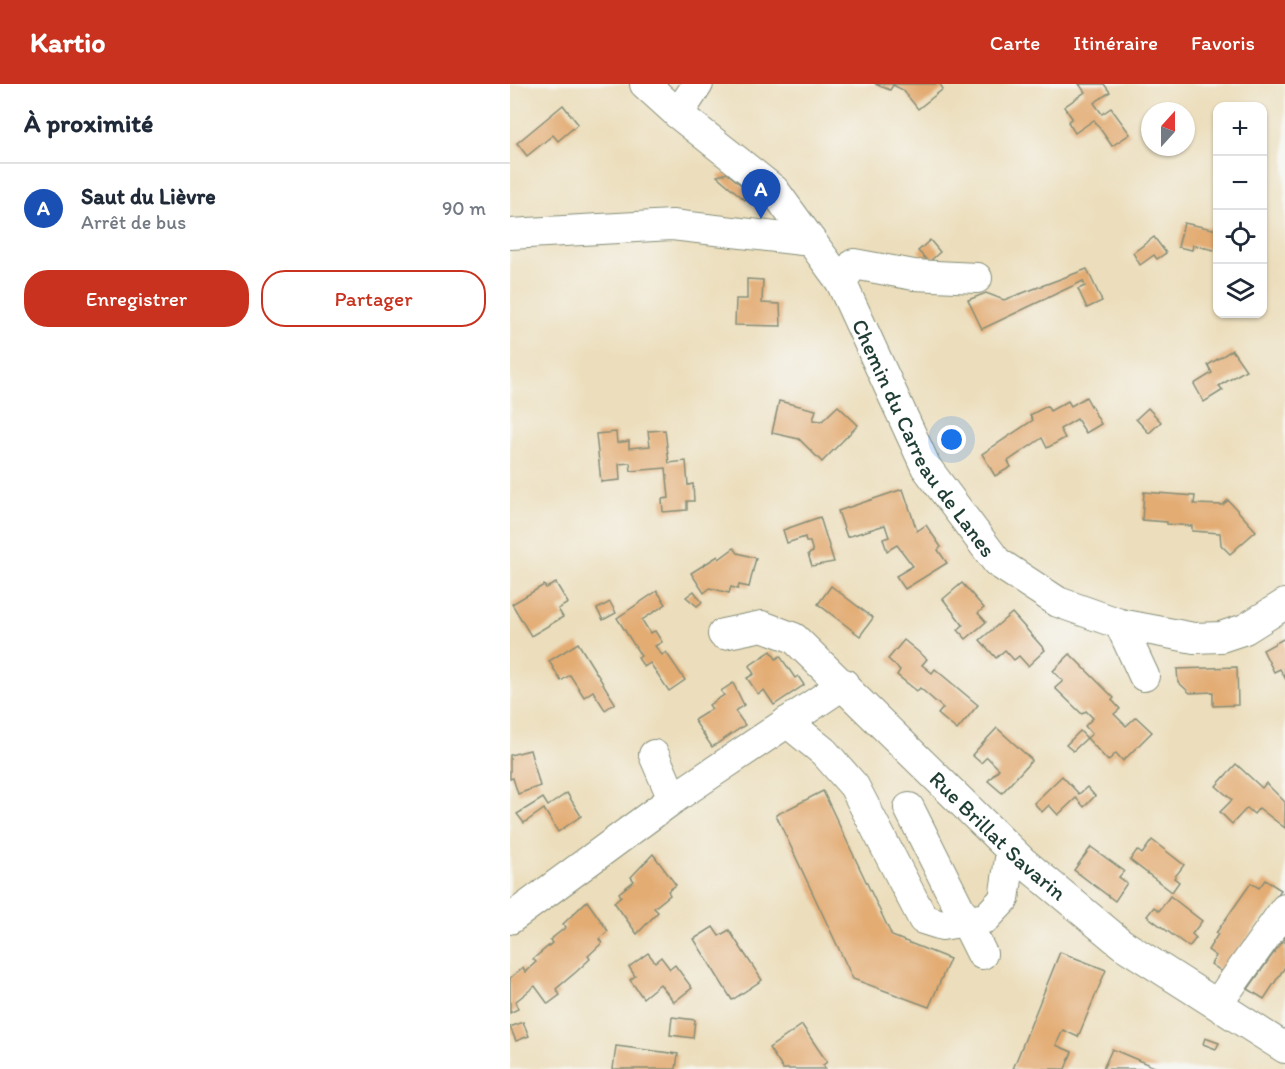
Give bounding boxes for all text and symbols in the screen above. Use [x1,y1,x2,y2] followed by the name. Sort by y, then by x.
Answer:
[30,25,105,59] text: Kartio
[990,30,1040,55] text: Carte
[1073,30,1158,55] text: Itinéraire
[1191,30,1255,55] text: Favoris
[1141,102,1195,156] north arrow
[1213,102,1267,318] map controls
[1213,102,1267,156] button: +
[24,107,153,139] text: À proximité
[1213,156,1267,210] button: −
[742,170,780,219] pin: A
[81,183,216,210] text: Saut du Lièvre
[37,196,50,220] text: A
[442,196,486,220] text: 90 m
[81,210,186,234] text: Arrêt de bus
[1213,210,1267,264] button: locate
[1213,264,1267,318] button: layers
[24,270,249,327] button: Enregistrer
[261,270,486,327] button: Partager
[846,315,1002,563] street label: Chemin du Carreau de Lanes
[937,425,966,454] your location
[924,765,1072,907] street label: Rue Brillat Savarin

